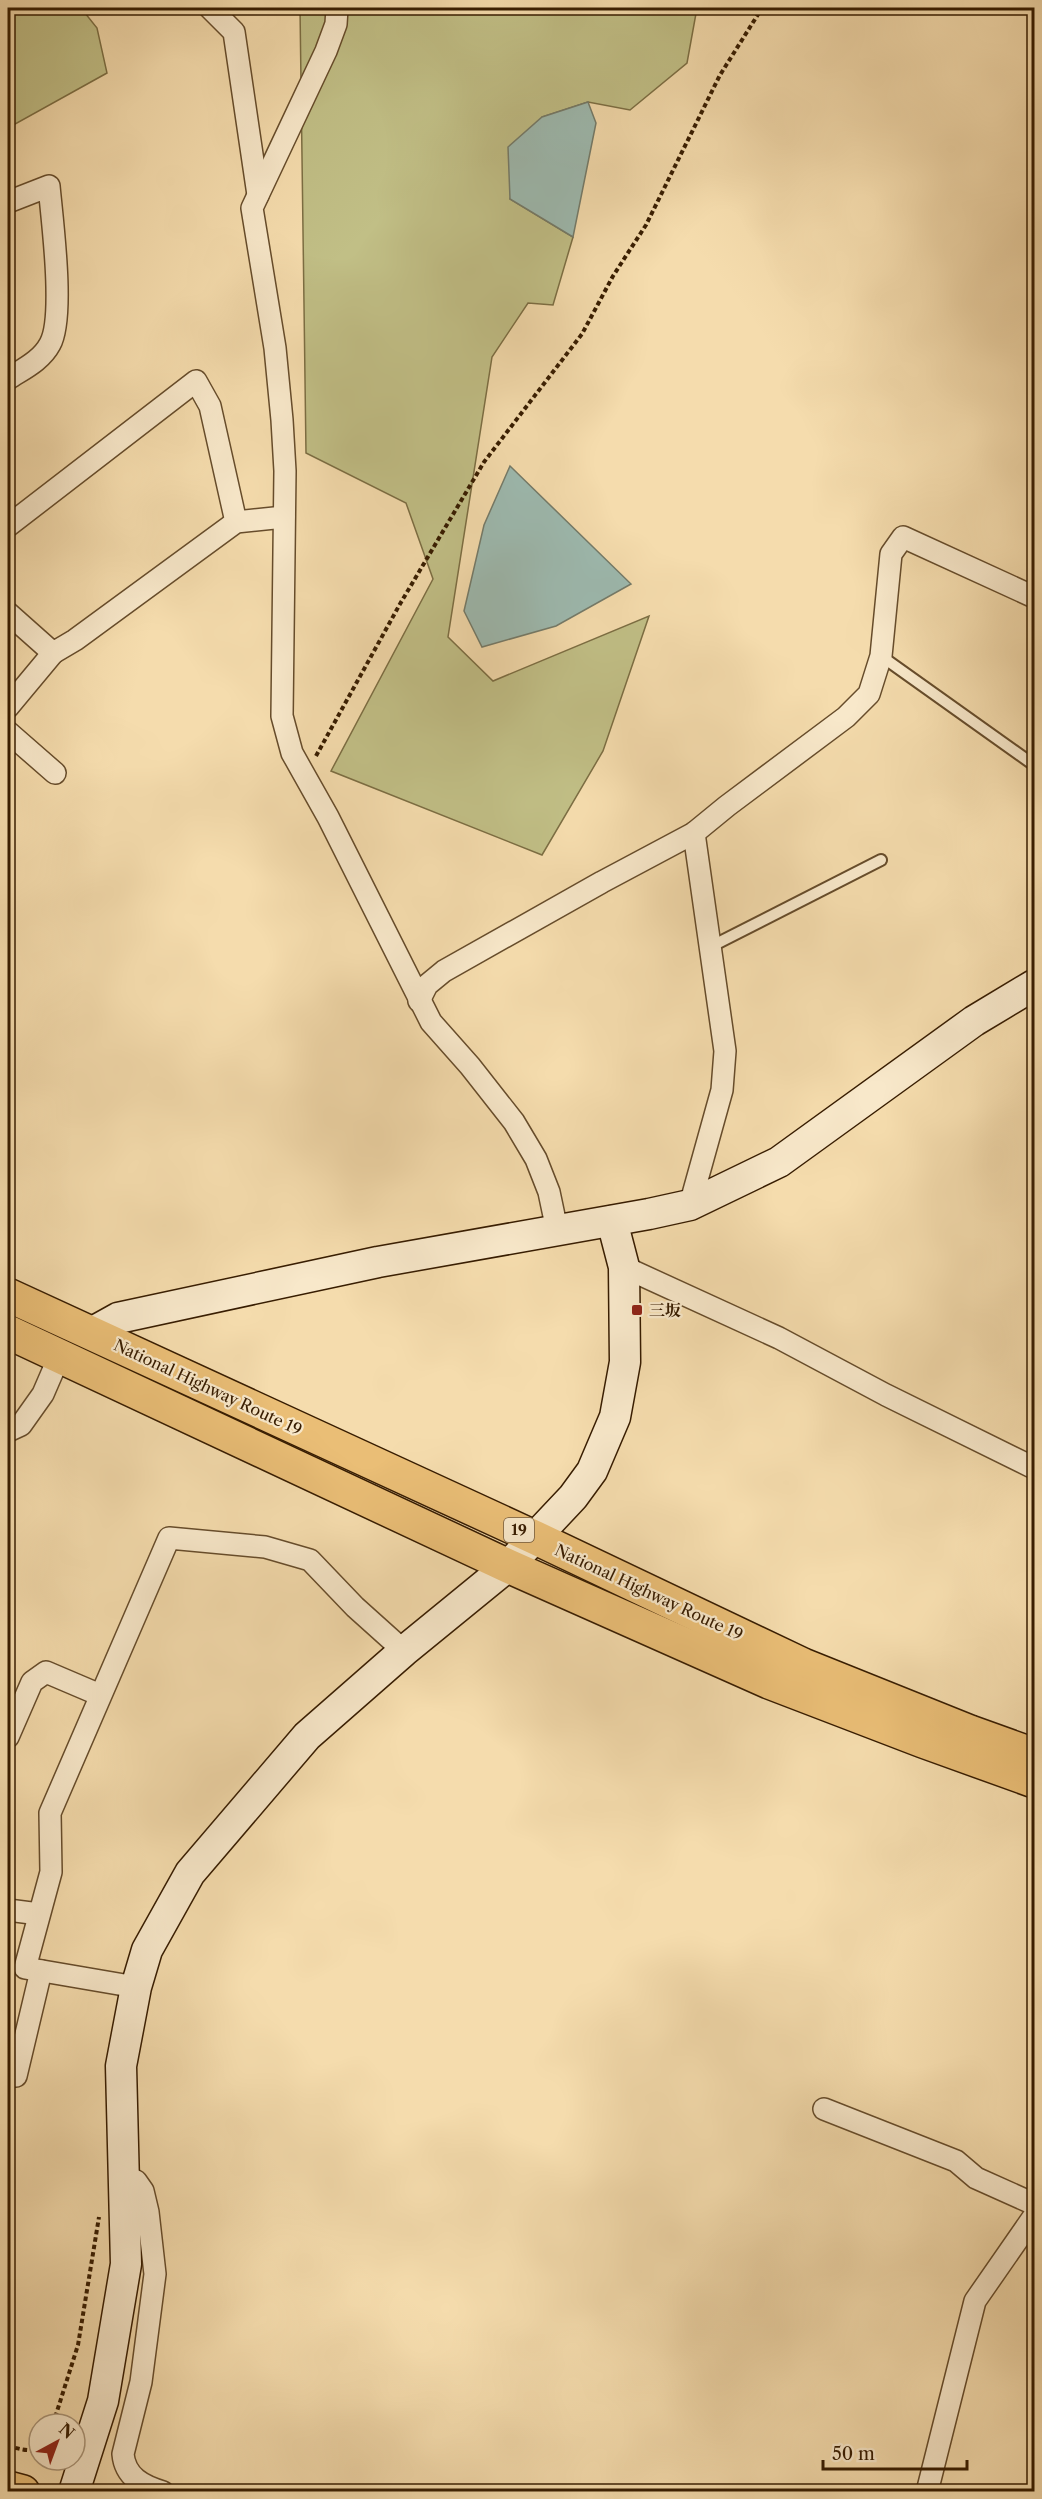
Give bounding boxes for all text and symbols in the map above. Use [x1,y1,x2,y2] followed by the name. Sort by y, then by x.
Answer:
[649,1300,681,1320] place label: 三坂
[630,1303,644,1317] marker: 三坂
[111,1335,305,1439] street label: National Highway Route 19
[504,1518,534,1542] road number: 19
[552,1540,746,1644] street label: National Highway Route 19
[27,2412,87,2472] north arrow
[55,2419,79,2443] text: N
[823,2433,967,2471] scale bar
[832,2443,875,2465] text: 50 m

